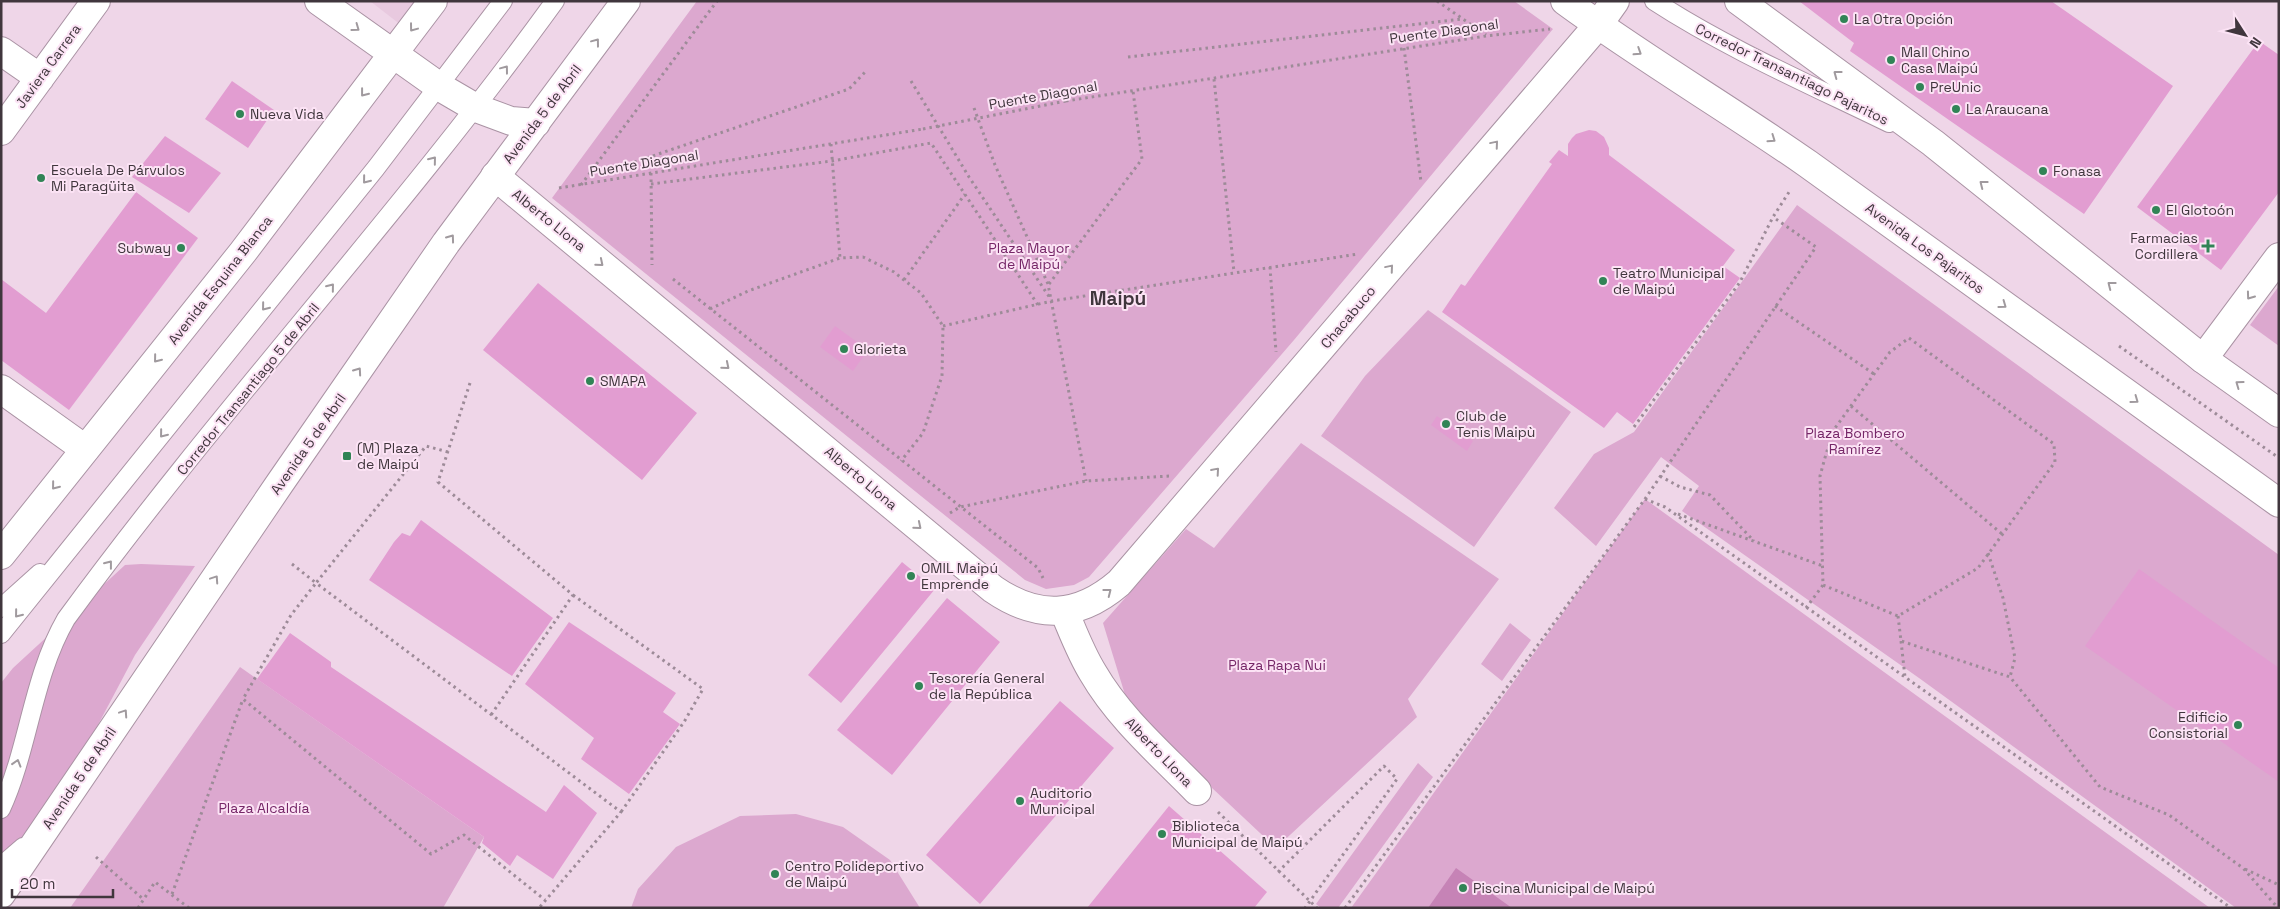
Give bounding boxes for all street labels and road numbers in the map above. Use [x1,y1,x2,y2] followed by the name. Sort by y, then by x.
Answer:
[1388,14,1500,48] street label: Puente Diagonal
[1692,19,1892,129] street label: Corredor Transantiago Pajaritos
[11,20,85,112] street label: Javiera Carrera
[499,61,585,167] street label: Avenida 5 de Abril
[987,77,1099,113] street label: Puente Diagonal
[588,146,700,180] street label: Puente Diagonal
[509,185,589,255] street label: Alberto Llona
[1862,199,1988,297] street label: Avenida Los Pajaritos
[164,212,276,348] street label: Avenida Esquina Blanca
[1317,282,1379,352] street label: Chacabuco
[173,299,323,479] street label: Corredor Transantiago 5 de Abril
[266,390,350,498] street label: Avenida 5 de Abril
[821,442,901,514] street label: Alberto Llona
[1121,714,1197,790] street label: Alberto Llona
[38,723,120,833] street label: Avenida 5 de Abril

